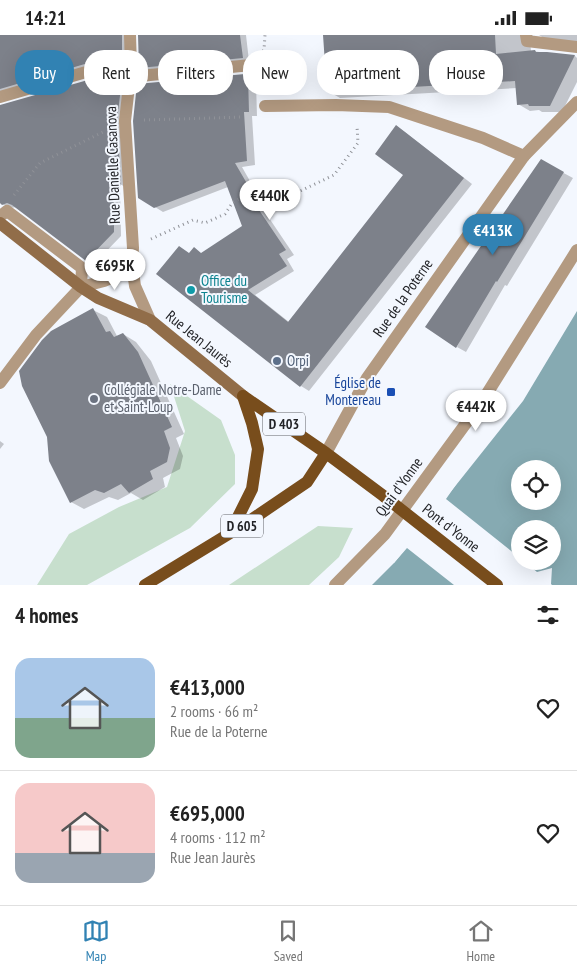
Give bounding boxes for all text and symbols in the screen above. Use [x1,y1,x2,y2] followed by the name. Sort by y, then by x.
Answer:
[25,6,66,30] text: 14:21
[15,50,74,95] chip: Buy
[84,50,148,95] chip: Rent
[158,50,233,95] chip: Filters
[243,50,307,95] chip: New
[317,50,419,95] chip: Apartment
[429,50,503,95] chip: House
[101,106,124,224] street label: Rue Danielle Casanova
[235,179,305,221] pin: €440K
[251,185,289,205] text: €440K
[458,213,528,256] pin: €413K
[474,220,512,240] text: €413K
[80,249,150,291] pin: €695K
[96,255,134,275] text: €695K
[369,255,437,341] street label: Rue de la Poterne
[201,271,248,307] place label: Office du Tourisme
[185,284,197,296] marker: Office du Tourisme
[162,306,236,371] street label: Rue Jean Jaurès
[287,351,309,370] place label: Orpi
[271,355,283,367] marker: Orpi
[325,373,381,409] place label: Église de Montereau
[104,380,222,416] place label: Collégiale Notre-Dame et Saint-Loup
[385,386,397,398] marker: Église de Montereau
[441,389,511,432] pin: €442K
[88,393,100,405] marker: Collégiale Notre-Dame et Saint-Loup
[457,396,495,416] text: €442K
[263,413,305,435] road number: D 403
[371,453,426,520] street label: Quai d'Yonne
[511,460,561,570] map controls
[511,460,561,510] button: locate
[419,499,484,556] street label: Pont d'Yonne
[221,515,263,537] road number: D 605
[511,520,561,570] button: layers
[534,601,562,629] icon: filters
[15,602,78,629] text: 4 homes
[170,674,245,701] text: €413,000
[55,678,115,738] icon: home
[534,694,562,722] icon: heart
[170,701,258,721] text: 2 rooms · 66 m²
[170,721,268,741] text: Rue de la Poterne
[170,800,245,827] text: €695,000
[55,803,115,863] icon: home
[534,819,562,847] icon: heart
[170,827,266,847] text: 4 rooms · 112 m²
[170,847,256,867] text: Rue Jean Jaurès
[82,917,110,965] tab: Map
[274,917,303,965] tab: Saved
[467,917,495,965] tab: Home

